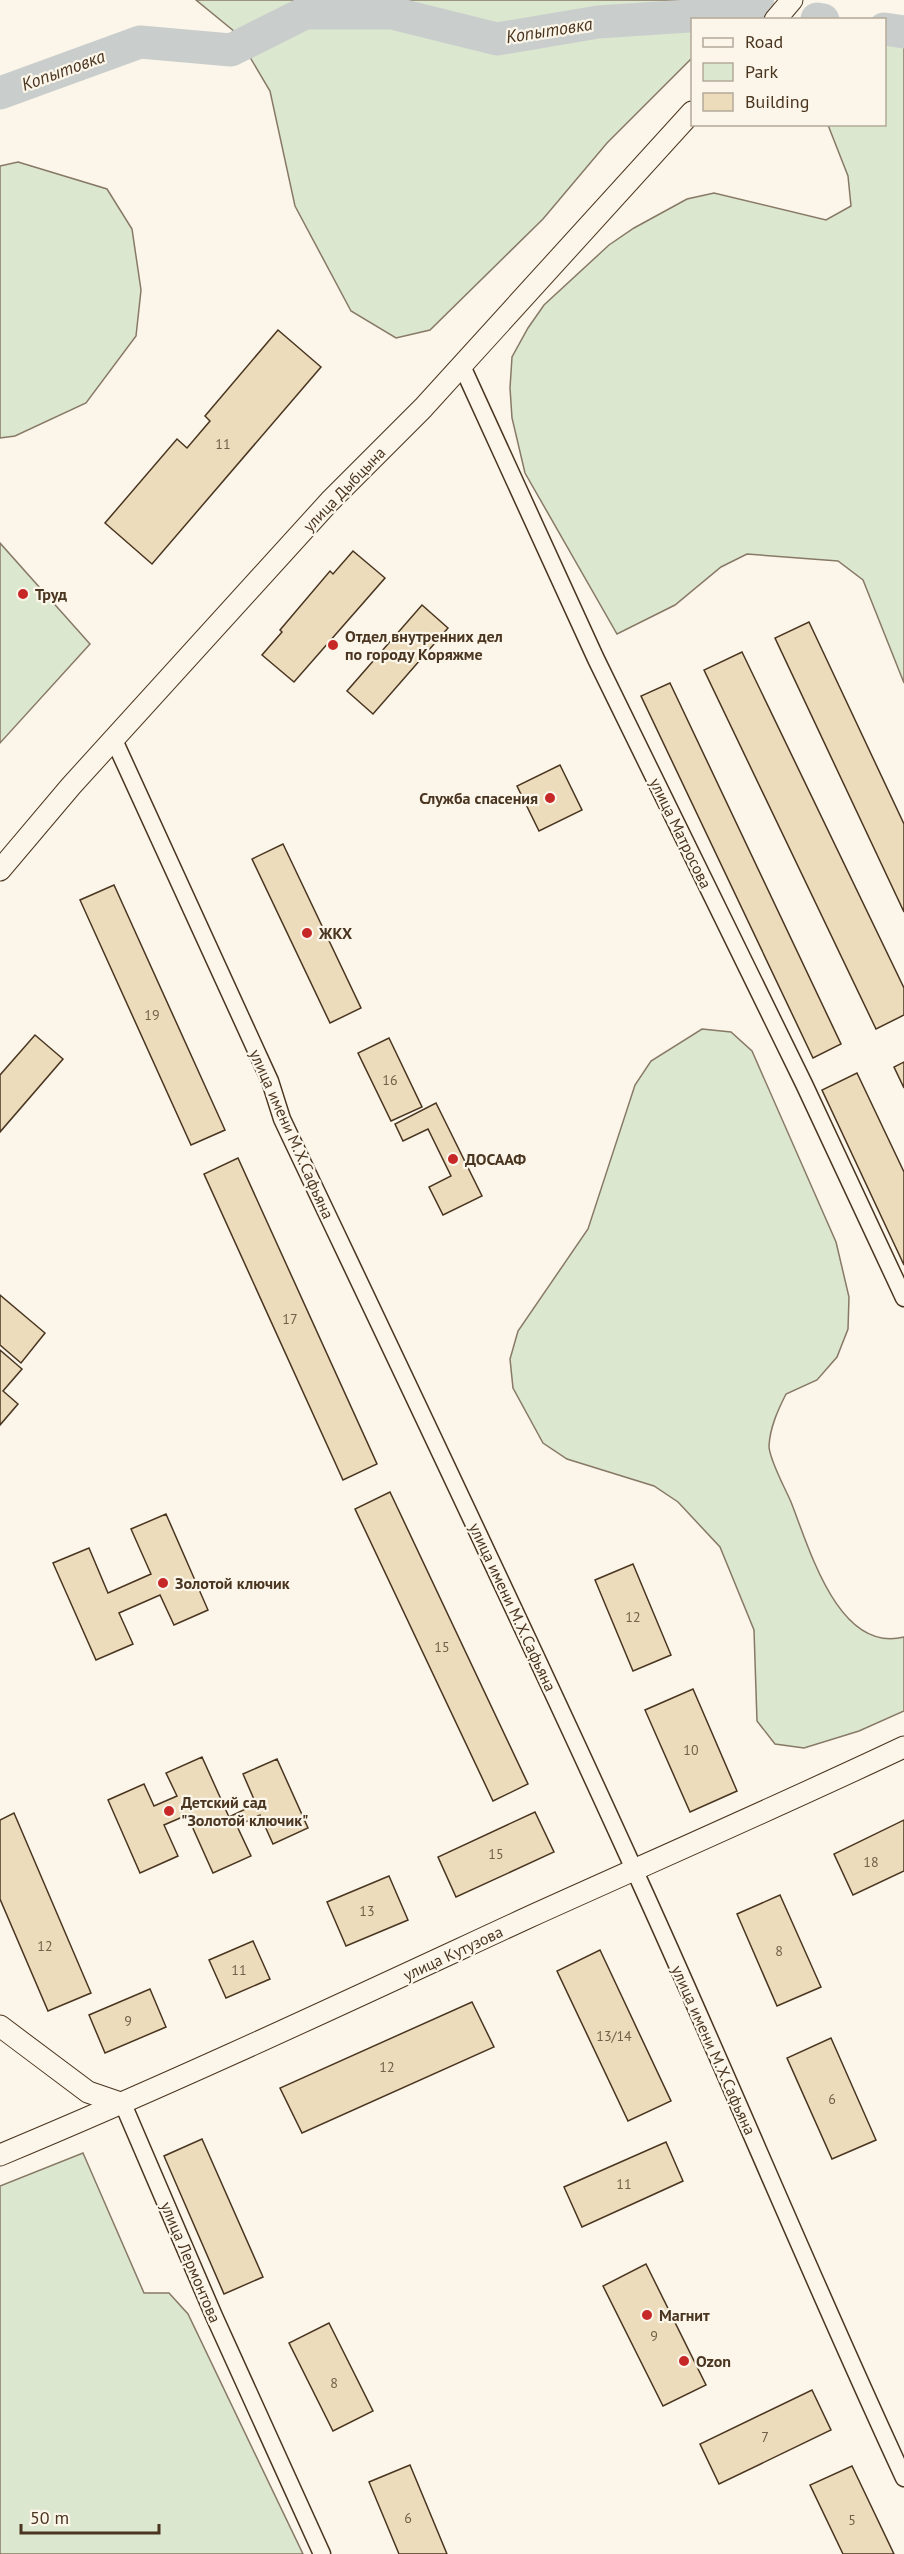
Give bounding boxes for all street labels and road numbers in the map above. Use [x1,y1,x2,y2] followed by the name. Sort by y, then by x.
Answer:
[298,442,390,536] street label: улица Дыбцына
[646,774,716,892] street label: улица Матросова
[246,1046,338,1222] street label: улица имени М.Х.Сафьяна
[465,1520,561,1694] street label: улица имени М.Х.Сафьяна
[400,1921,506,1985] street label: улица Кутузова
[668,1962,760,2138] street label: улица имени М.Х.Сафьяна
[156,2198,226,2326] street label: улица Лермонтова

